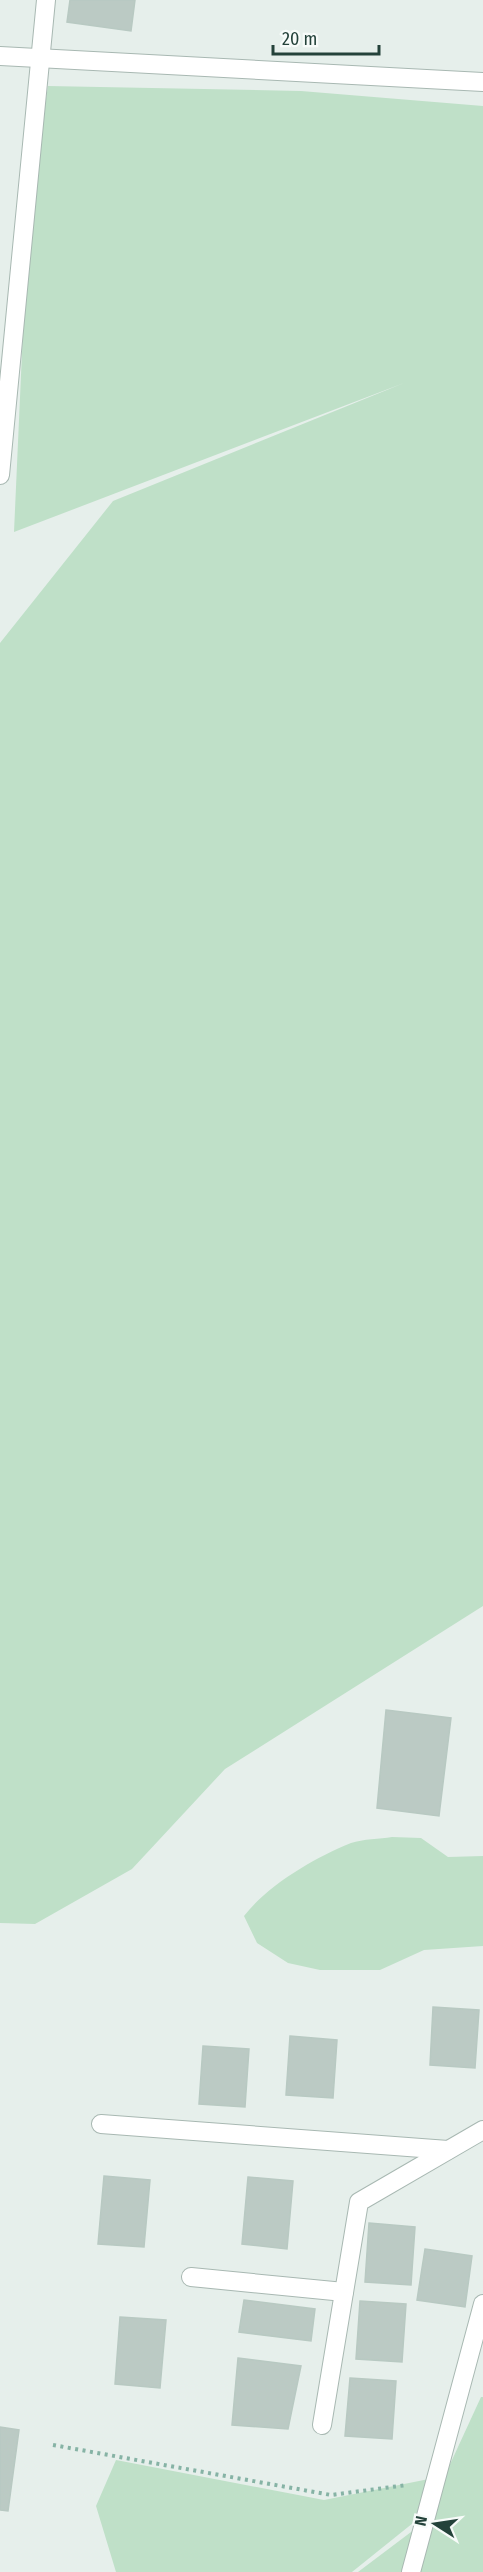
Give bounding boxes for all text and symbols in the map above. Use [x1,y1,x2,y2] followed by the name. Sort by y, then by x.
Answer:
[273,18,380,56] scale bar
[282,28,317,50] text: 20 m
[405,2494,465,2554] north arrow
[411,2514,431,2528] text: N

